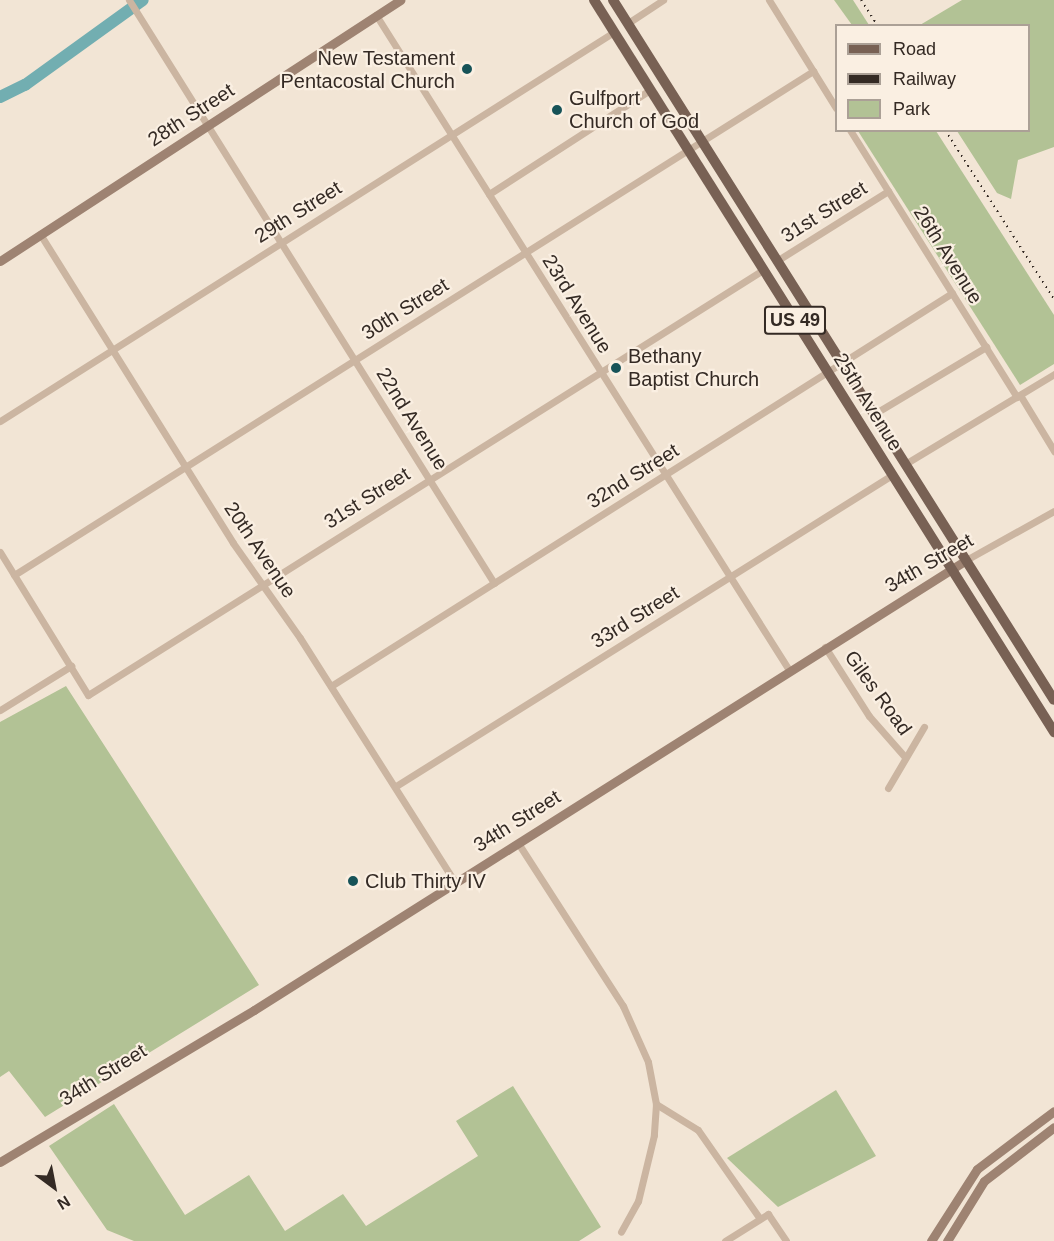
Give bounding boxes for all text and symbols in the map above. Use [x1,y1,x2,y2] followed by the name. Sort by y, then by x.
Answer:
[835,24,1030,132] legend
[893,39,936,59] text: Road
[280,46,455,93] place label: New Testament Pentacostal Church
[460,62,474,76] marker: New Testament Pentacostal Church
[893,69,956,89] text: Railway
[143,78,239,152] street label: 28th Street
[569,86,699,133] place label: Gulfport Church of God
[893,99,930,119] text: Park
[550,103,564,117] marker: Gulfport Church of God
[250,176,346,248] street label: 29th Street
[777,176,871,248] street label: 31st Street
[908,201,988,309] street label: 26th Avenue
[537,250,617,358] street label: 23rd Avenue
[357,273,453,345] street label: 30th Street
[764,305,826,335] road number: US 49
[628,344,759,391] place label: Bethany Baptist Church
[828,348,908,456] street label: 25th Avenue
[609,361,623,375] marker: Bethany Baptist Church
[371,363,453,475] street label: 22nd Avenue
[583,438,683,514] street label: 32nd Street
[320,462,414,534] street label: 31st Street
[219,497,301,603] street label: 20th Avenue
[881,528,977,598] street label: 34th Street
[587,581,683,653] street label: 33rd Street
[839,646,917,740] street label: Giles Road
[469,785,565,857] street label: 34th Street
[365,869,486,893] place label: Club Thirty IV
[346,874,360,888] marker: Club Thirty IV
[55,1039,151,1111] street label: 34th Street
[24,1157,84,1217] north arrow
[54,1192,73,1213] text: N

